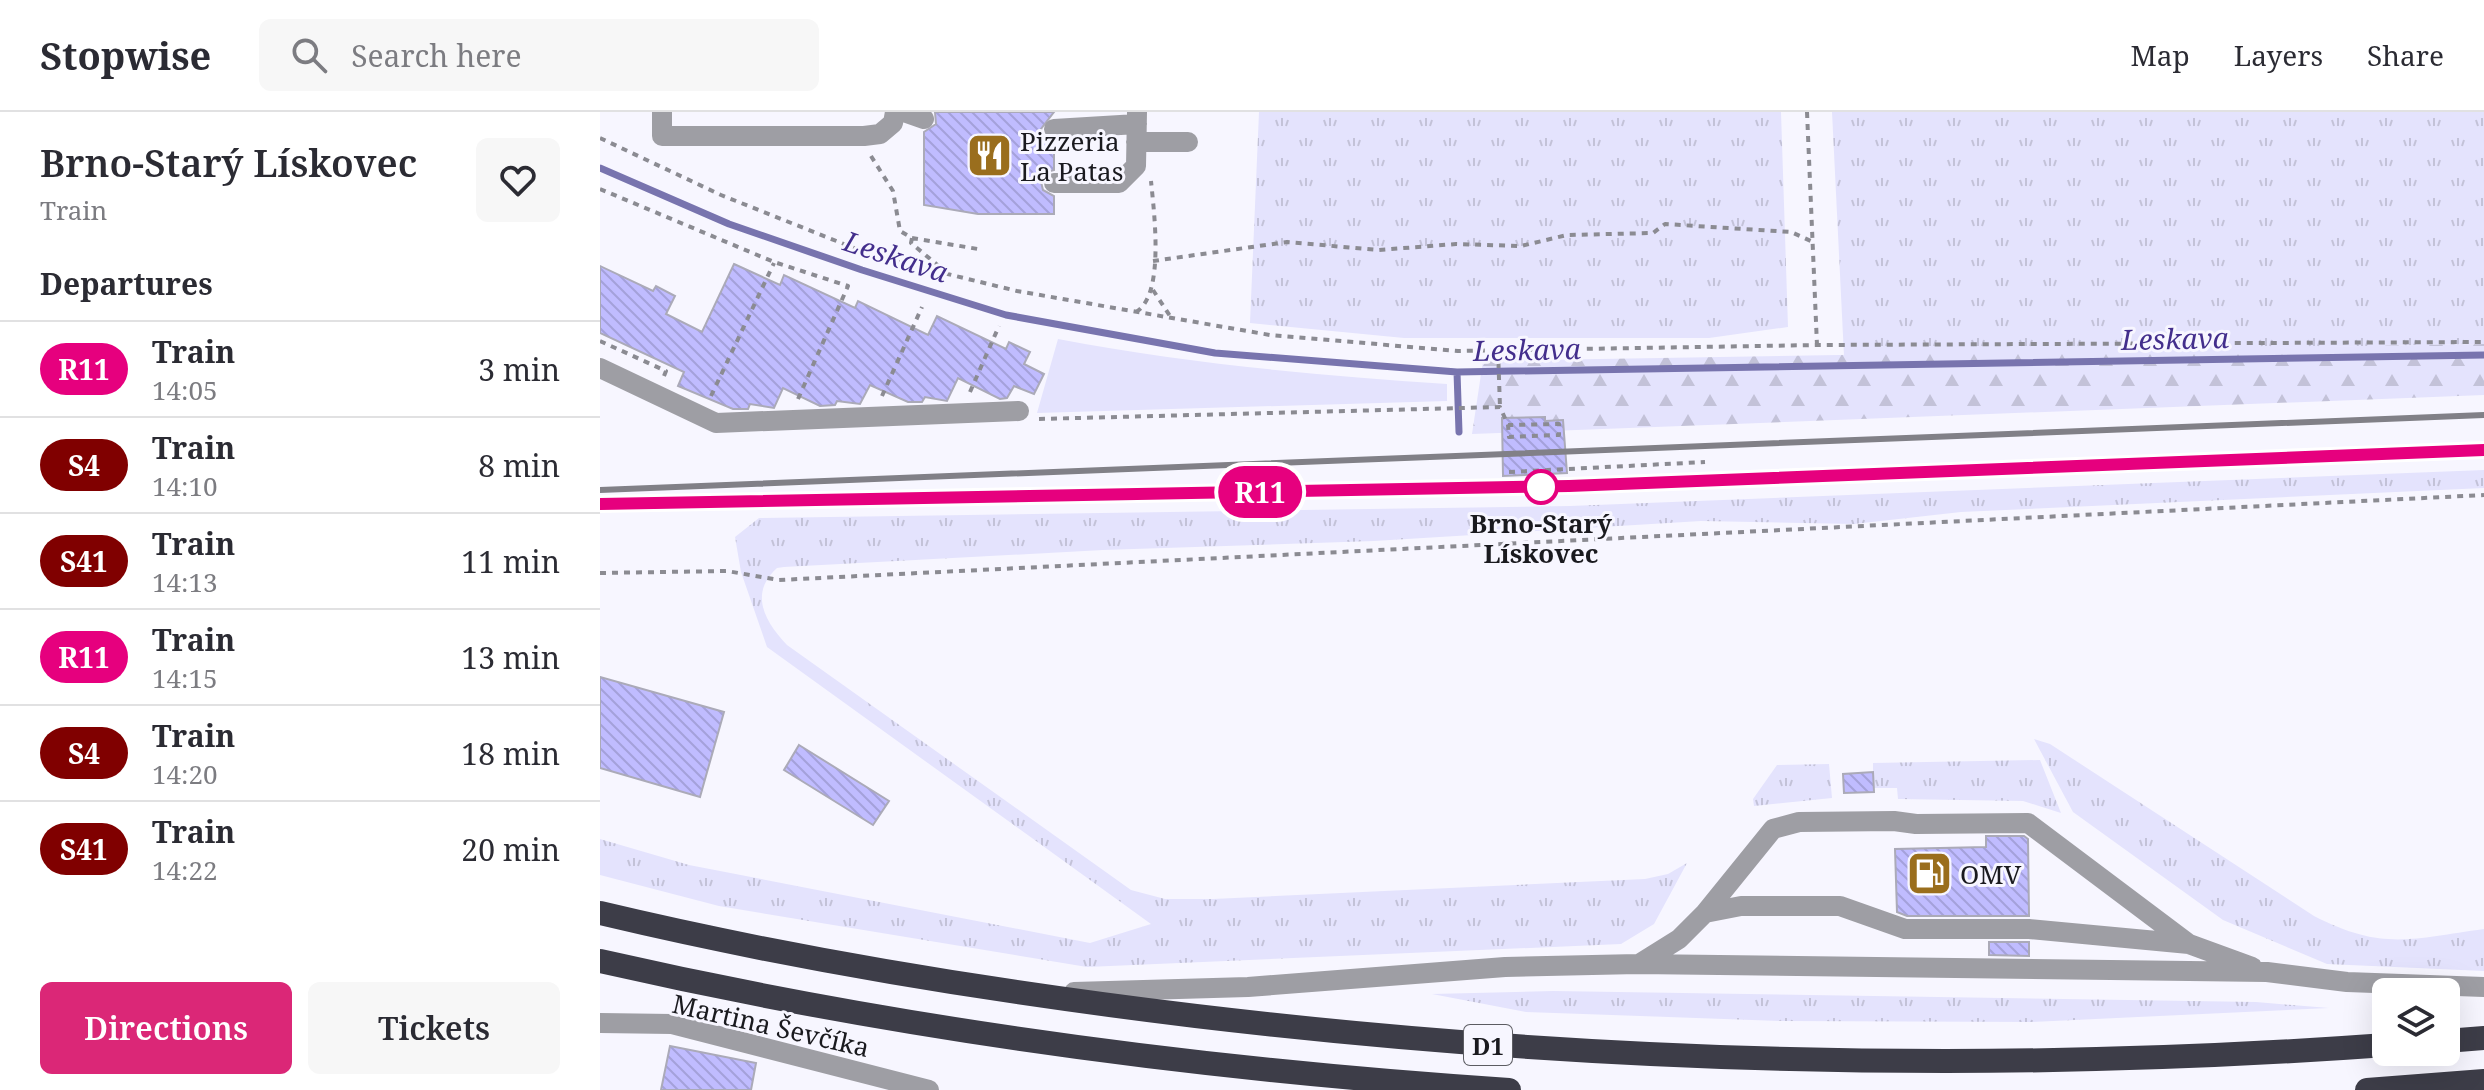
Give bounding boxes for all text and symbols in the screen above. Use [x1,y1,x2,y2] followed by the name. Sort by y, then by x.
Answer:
[259,19,819,91] search box
[40,29,211,81] text: Stopwise
[287,33,331,77] icon: search
[351,35,521,76] text: Search here
[2131,36,2190,74] text: Map
[2234,36,2323,74] text: Layers
[2367,36,2444,74] text: Share
[1020,123,1123,189] place label: Pizzeria La Patas
[965,132,1013,180] restaurant icon: Pizzeria La Patas
[40,136,417,188] text: Brno-Starý Lískovec
[476,138,560,222] button: heart
[40,192,107,228] text: Train
[838,221,954,291] water label: Leskava
[40,263,213,304] text: Departures
[2120,318,2230,358] water label: Leskava
[1472,329,1582,369] water label: Leskava
[152,331,235,372] text: Train
[478,349,560,390] text: 3 min
[58,350,110,388] text: R11
[152,372,218,408] text: 14:05
[152,427,235,468] text: Train
[478,445,560,486] text: 8 min
[68,446,100,484] text: S4
[1214,466,1306,518] line badge: R11
[152,468,218,504] text: 14:10
[1524,470,1558,504] marker: Brno-Starý Lískovec
[1234,473,1286,511] text: R11
[1470,505,1613,571] place label: Brno-Starý Lískovec
[152,523,235,564] text: Train
[461,541,560,582] text: 11 min
[60,542,108,580] text: S41
[152,564,218,600] text: 14:13
[152,619,235,660] text: Train
[461,637,560,678] text: 13 min
[58,638,110,676] text: R11
[152,660,218,696] text: 14:15
[152,715,235,756] text: Train
[461,733,560,774] text: 18 min
[68,734,100,772] text: S4
[152,756,218,792] text: 14:20
[152,811,235,852] text: Train
[461,829,560,870] text: 20 min
[60,830,108,868] text: S41
[1905,850,1953,898] fuel station icon: OMV
[152,852,218,888] text: 14:22
[1960,856,2022,892] place label: OMV
[2372,978,2460,1066] map controls
[2372,978,2460,1066] button: layers
[40,982,292,1074] button: Directions
[308,982,560,1074] button: Tickets
[669,985,873,1065] street label: Martina Ševčíka
[1464,1025,1512,1065] road number: D1

